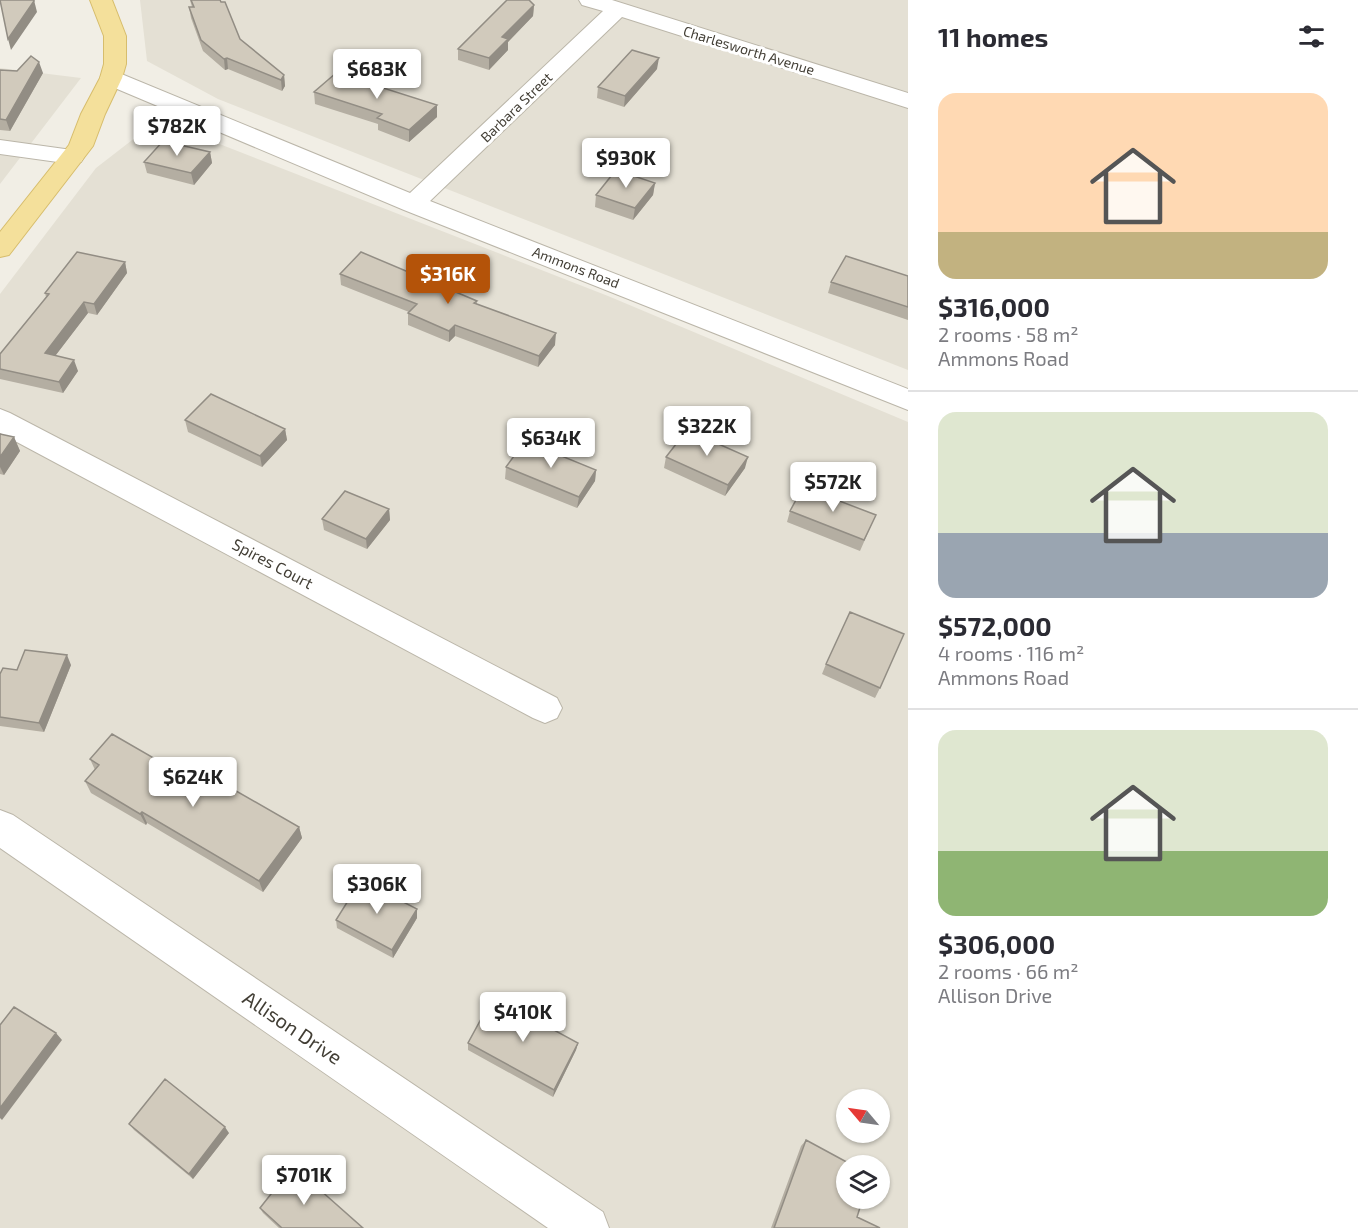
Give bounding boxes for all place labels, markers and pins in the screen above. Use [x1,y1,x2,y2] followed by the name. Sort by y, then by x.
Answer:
[335,49,419,100] pin: $683K
[135,106,219,157] pin: $782K
[584,138,668,189] pin: $930K
[406,254,490,305] pin: $316K
[665,406,749,457] pin: $322K
[509,418,593,469] pin: $634K
[791,462,875,513] pin: $572K
[151,757,235,808] pin: $624K
[335,864,419,915] pin: $306K
[481,992,565,1043] pin: $410K
[262,1155,346,1206] pin: $701K

